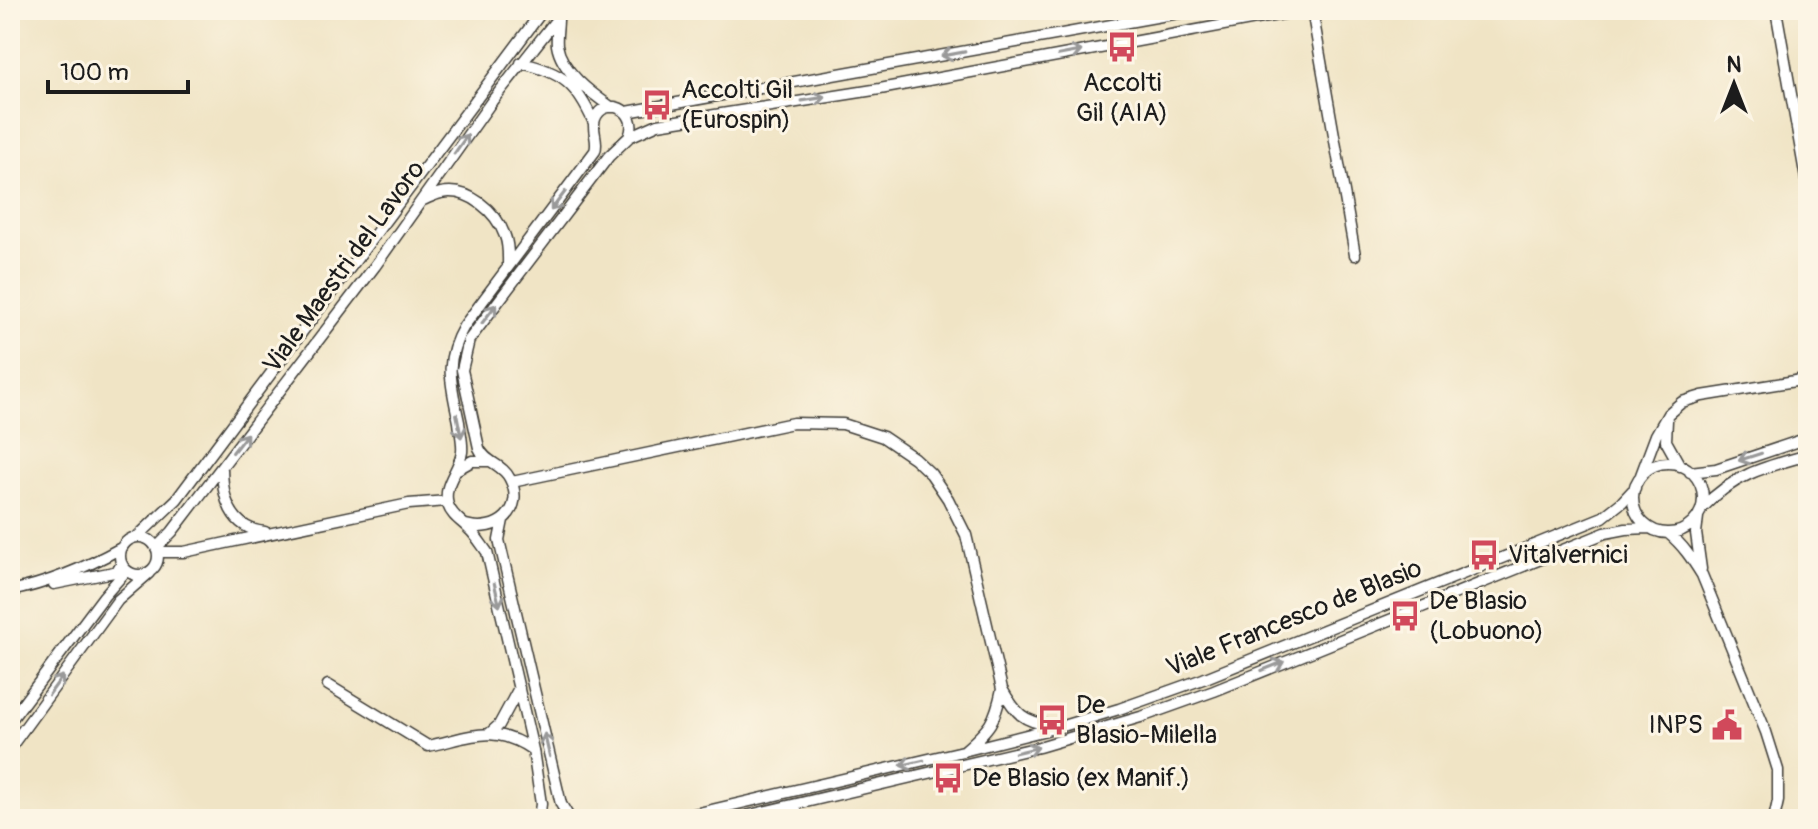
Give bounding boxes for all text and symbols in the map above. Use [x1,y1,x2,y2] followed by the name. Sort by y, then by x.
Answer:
[1105,30,1139,64] bus stop icon: Accolti Gil (AIA)
[48,44,188,94] scale bar
[1694,44,1774,124] north arrow
[1057,45,1082,60] one-way arrow
[940,47,966,62] one-way arrow
[1727,51,1742,79] text: N
[60,58,129,87] text: 100 m
[1076,67,1168,129] place label: Accolti Gil (AIA)
[681,74,793,136] place label: Accolti Gil (Eurospin)
[640,88,674,122] bus stop icon: Accolti Gil (Eurospin)
[801,91,826,106] one-way arrow
[453,134,469,156] one-way arrow
[256,154,432,380] street label: Viale Maestri del Lavoro
[549,189,566,211] one-way arrow
[480,304,497,326] one-way arrow
[453,413,468,438] one-way arrow
[231,433,248,454] one-way arrow
[1737,451,1762,466] one-way arrow
[1467,538,1501,572] bus stop icon: Vitalvernici
[1508,539,1628,571] place label: Vitalvernici
[1161,552,1427,684] street label: Viale Francesco de Blasio
[490,582,505,607] one-way arrow
[1429,585,1544,647] place label: De Blasio (Lobuono)
[1388,599,1422,633] bus stop icon: De Blasio (Lobuono)
[1260,658,1285,673] one-way arrow
[48,674,64,696] one-way arrow
[1076,689,1217,751] place label: De Blasio-Milella
[1035,703,1069,737] bus stop icon: De Blasio-Milella
[1710,708,1744,742] public building icon: INPS
[1649,709,1703,741] place label: INPS
[538,732,553,758] one-way arrow
[1014,741,1039,756] one-way arrow
[900,756,925,771] one-way arrow
[931,761,965,795] bus stop icon: De Blasio (ex Manif.)
[972,762,1190,794] place label: De Blasio (ex Manif.)

